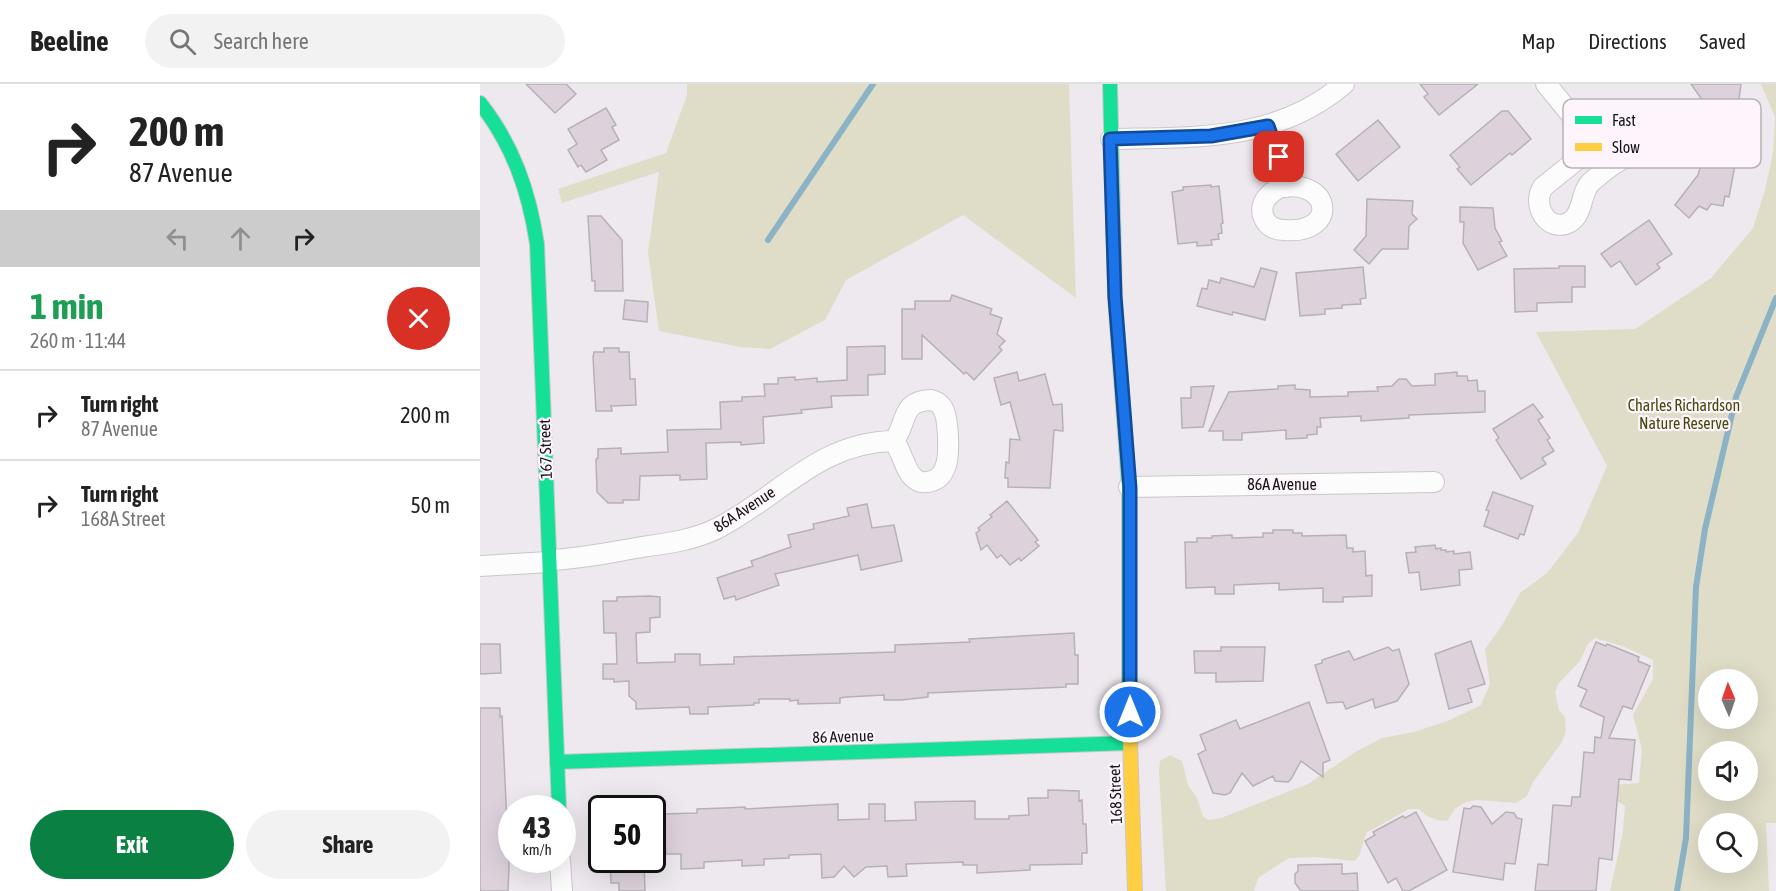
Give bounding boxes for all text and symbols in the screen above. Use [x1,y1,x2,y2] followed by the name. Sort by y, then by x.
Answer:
[145,14,565,68] search box
[30,25,109,57] text: Beeline
[166,25,199,58] icon: search
[214,28,309,54] text: Search here
[1521,29,1555,53] text: Map
[1588,29,1667,53] text: Directions
[1700,29,1746,53] text: Saved
[1563,99,1761,168] legend
[129,107,224,155] text: 200 m
[30,108,108,186] icon: right
[1612,111,1636,129] text: Fast
[1253,131,1304,182] pin
[1612,138,1640,156] text: Slow
[1262,140,1295,173] icon: arrive
[129,157,233,188] text: 87 Avenue
[161,222,194,255] icon: left
[224,222,257,255] icon: ahead
[287,222,320,255] icon: right
[30,285,104,327] text: 1 min
[387,287,450,350] button: close
[30,329,126,352] text: 260 m · 11:44
[81,391,158,417] text: Turn right
[1628,396,1740,432] park label: Charles Richardson Nature Reserve
[30,399,63,432] icon: right
[400,402,450,428] text: 200 m
[81,417,158,440] text: 87 Avenue
[535,418,555,479] street label: 167 Street
[1247,475,1317,493] street label: 86A Avenue
[81,481,158,507] text: Turn right
[710,483,778,535] street label: 86A Avenue
[30,489,63,522] icon: right
[410,492,450,518] text: 50 m
[81,507,166,530] text: 168A Street
[1698,669,1758,729] north arrow
[1698,669,1758,873] map controls
[1098,680,1162,744] position arrow
[812,726,874,746] street label: 86 Avenue
[1698,741,1758,801] button: sound
[1105,763,1125,824] street label: 168 Street
[588,795,666,873] speed limit sign: 50
[30,810,234,879] button: Exit
[246,810,450,879] button: Share
[523,810,551,844] text: 43
[1698,813,1758,873] button: search
[522,841,552,858] text: km/h

